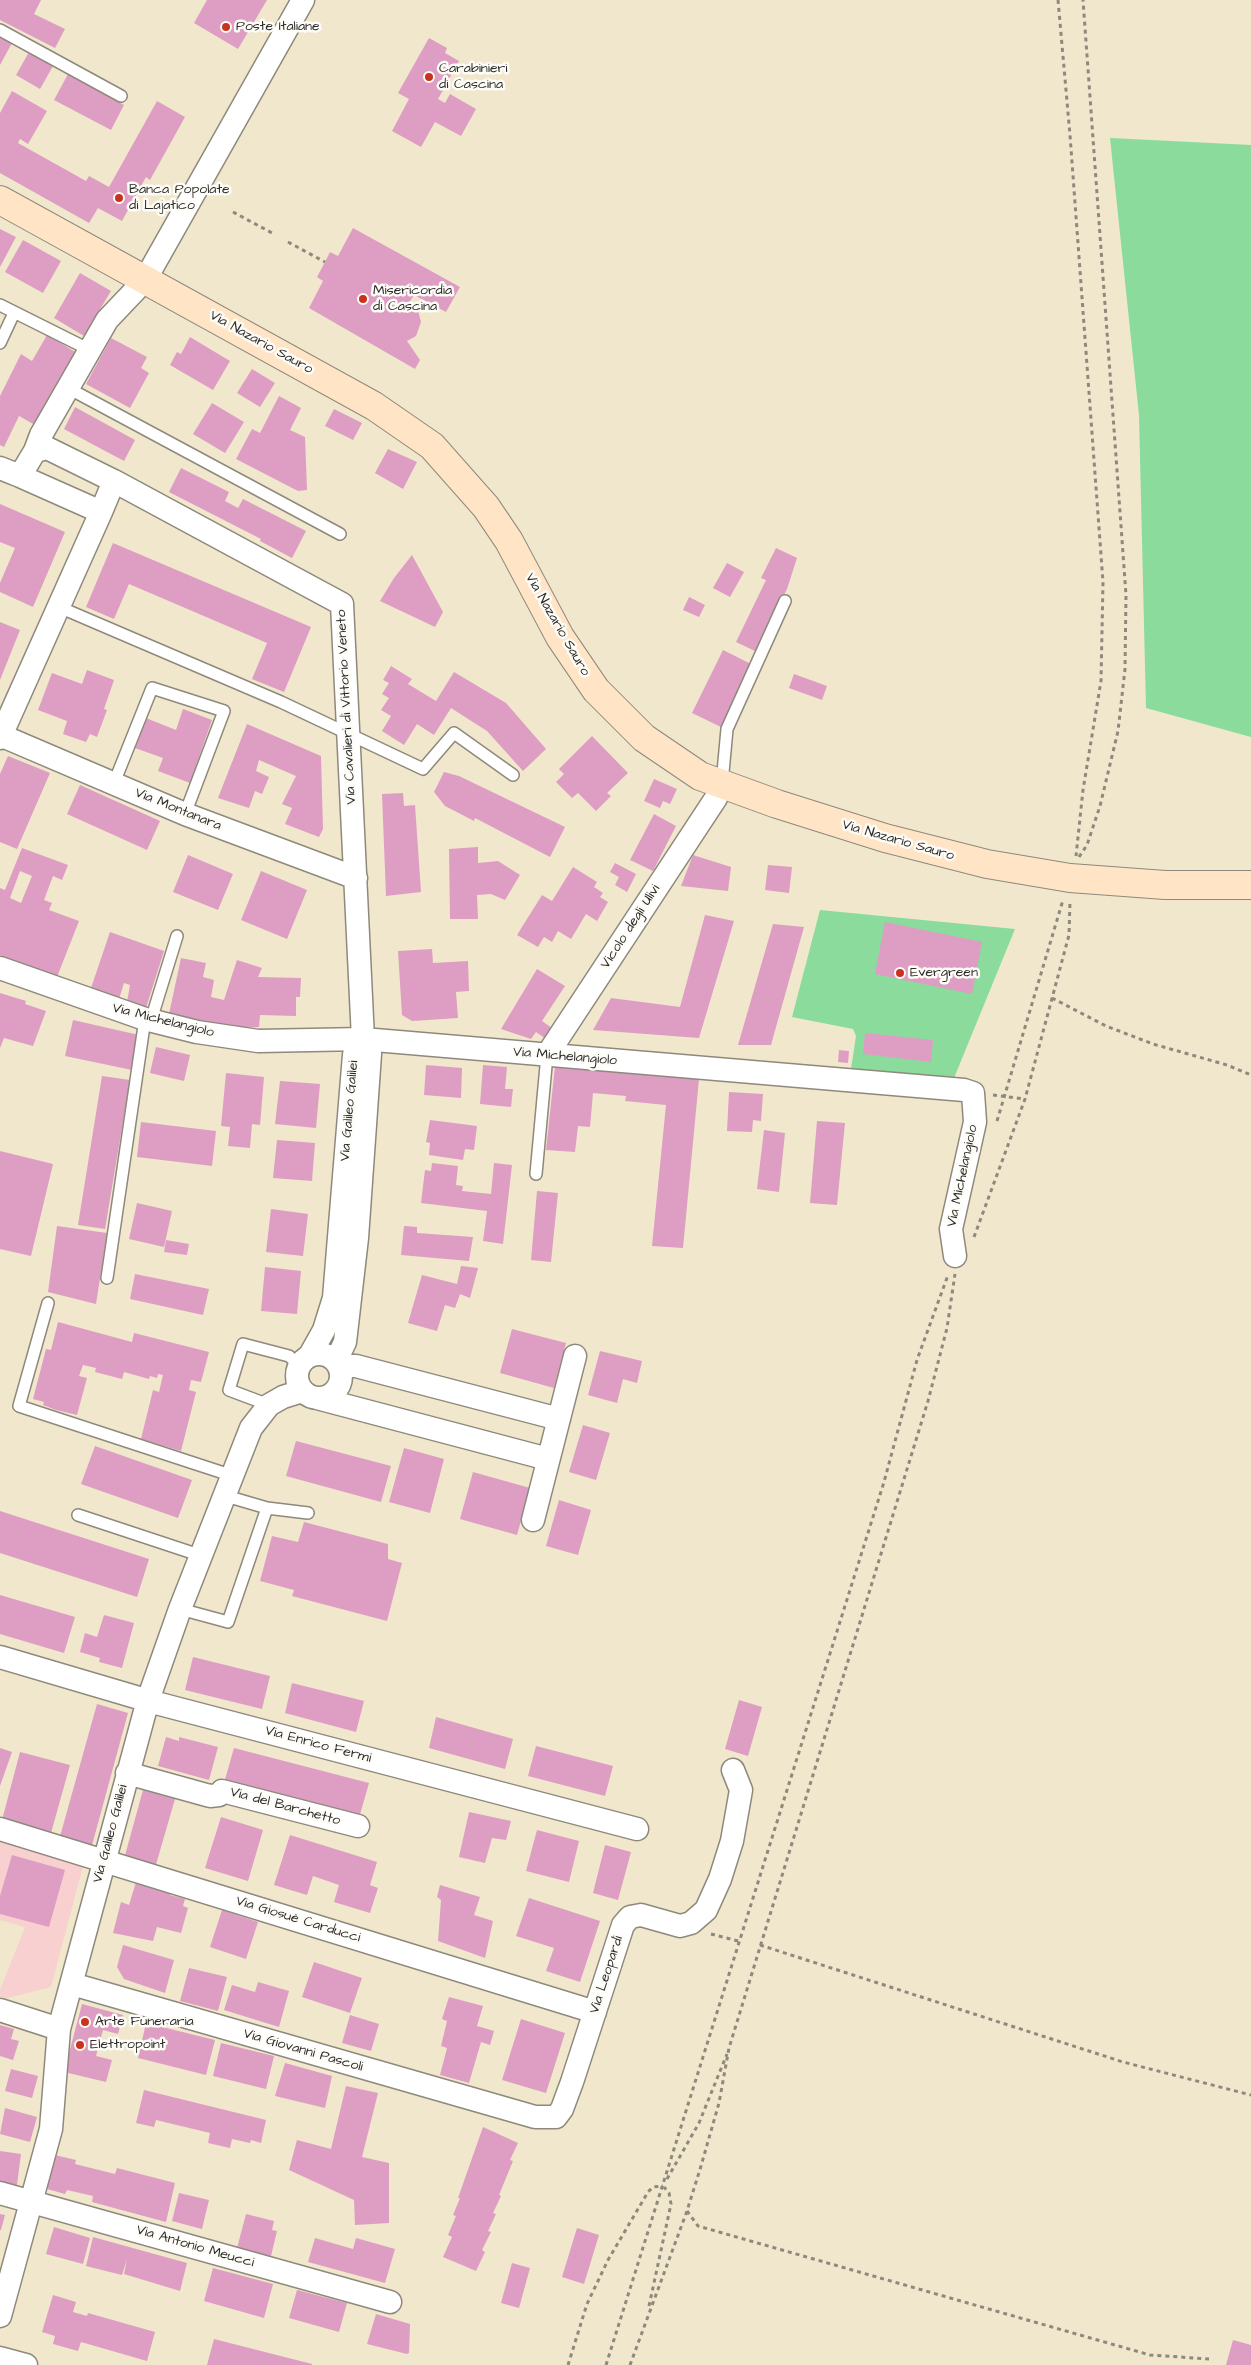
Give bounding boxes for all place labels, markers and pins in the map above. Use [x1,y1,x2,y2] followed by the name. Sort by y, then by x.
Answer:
[236,19,320,35] place label: Poste Italiane
[220,21,232,33] marker: Poste Italiane
[439,61,507,94] place label: Carabinieri di Cascina
[423,71,435,83] marker: Carabinieri di Cascina
[129,182,230,214] place label: Banca Popolate di Lajatico
[113,192,125,204] marker: Banca Popolate di Lajatico
[373,283,452,316] place label: Misericordia di Cascina
[357,293,369,305] marker: Misericordia di Cascina
[910,965,978,981] place label: Evergreen
[894,967,906,979] marker: Evergreen
[95,2014,194,2030] place label: Arte Funeraria
[79,2016,91,2028] marker: Arte Funeraria
[90,2037,165,2053] place label: Elettropoint
[74,2039,86,2051] marker: Elettropoint

